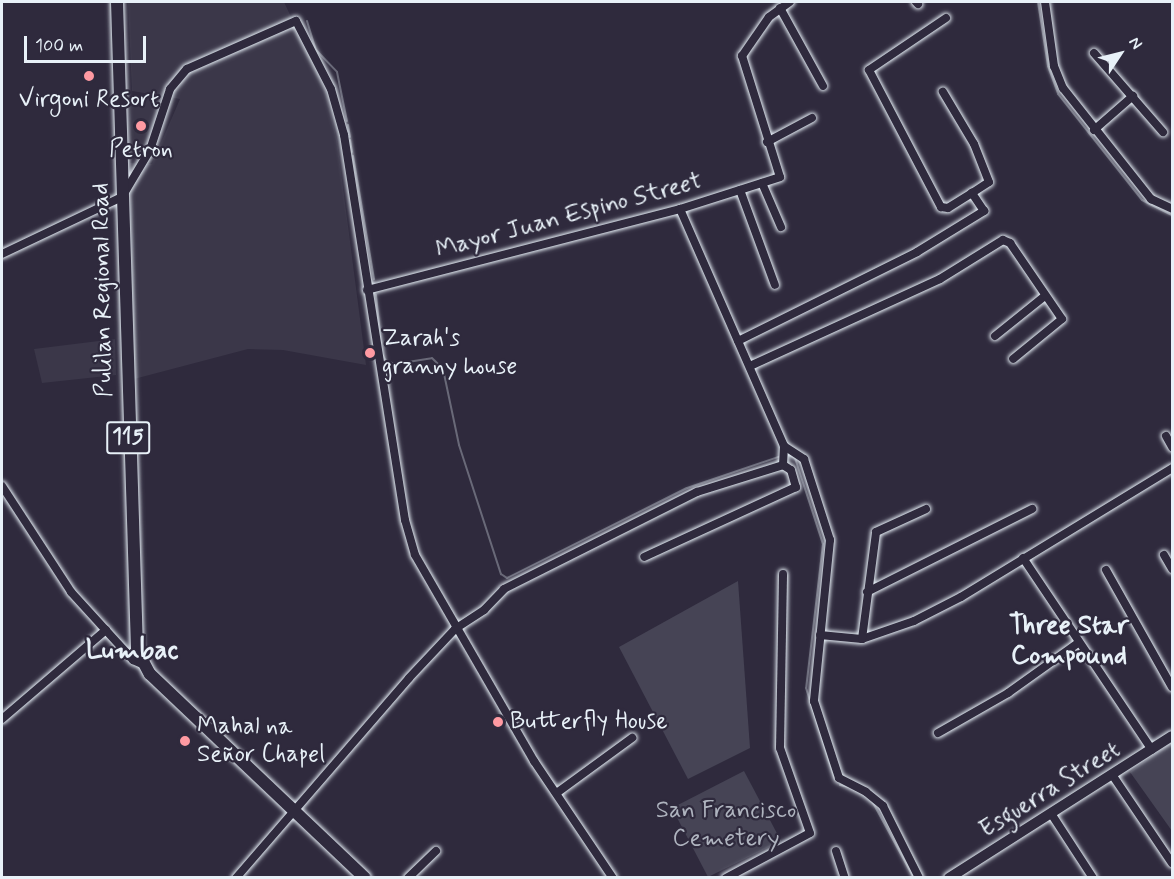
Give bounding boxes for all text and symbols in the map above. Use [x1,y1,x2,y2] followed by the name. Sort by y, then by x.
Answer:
[27,24,148,62] scale bar
[1090,24,1150,84] north arrow
[1123,33,1147,54] text: N
[35,34,83,58] text: 100 m
[82,69,96,83] marker: Virgoni Resort
[15,86,163,114] place label: Virgoni Resort
[134,119,148,133] marker: Petron
[109,136,173,164] place label: Petron
[434,167,704,265] street label: Mayor Juan Espino Street
[87,179,119,401] street label: Pulilan Regional Road
[382,325,517,381] place label: Zarah's granny house
[363,346,377,360] marker: Zarah's granny house
[106,419,150,457] road number: 115
[1010,611,1128,672] district label: Three Star Compound
[86,635,178,667] district label: Lumbac
[510,708,671,736] place label: Butterfly House
[197,713,330,769] place label: Mahal na Señor Chapel
[491,715,505,729] marker: Butterfly House
[178,734,192,748] marker: Mahal na Señor Chapel
[973,734,1127,846] street label: Esguerra Street
[654,797,798,853] park label: San Francisco Cemetery

